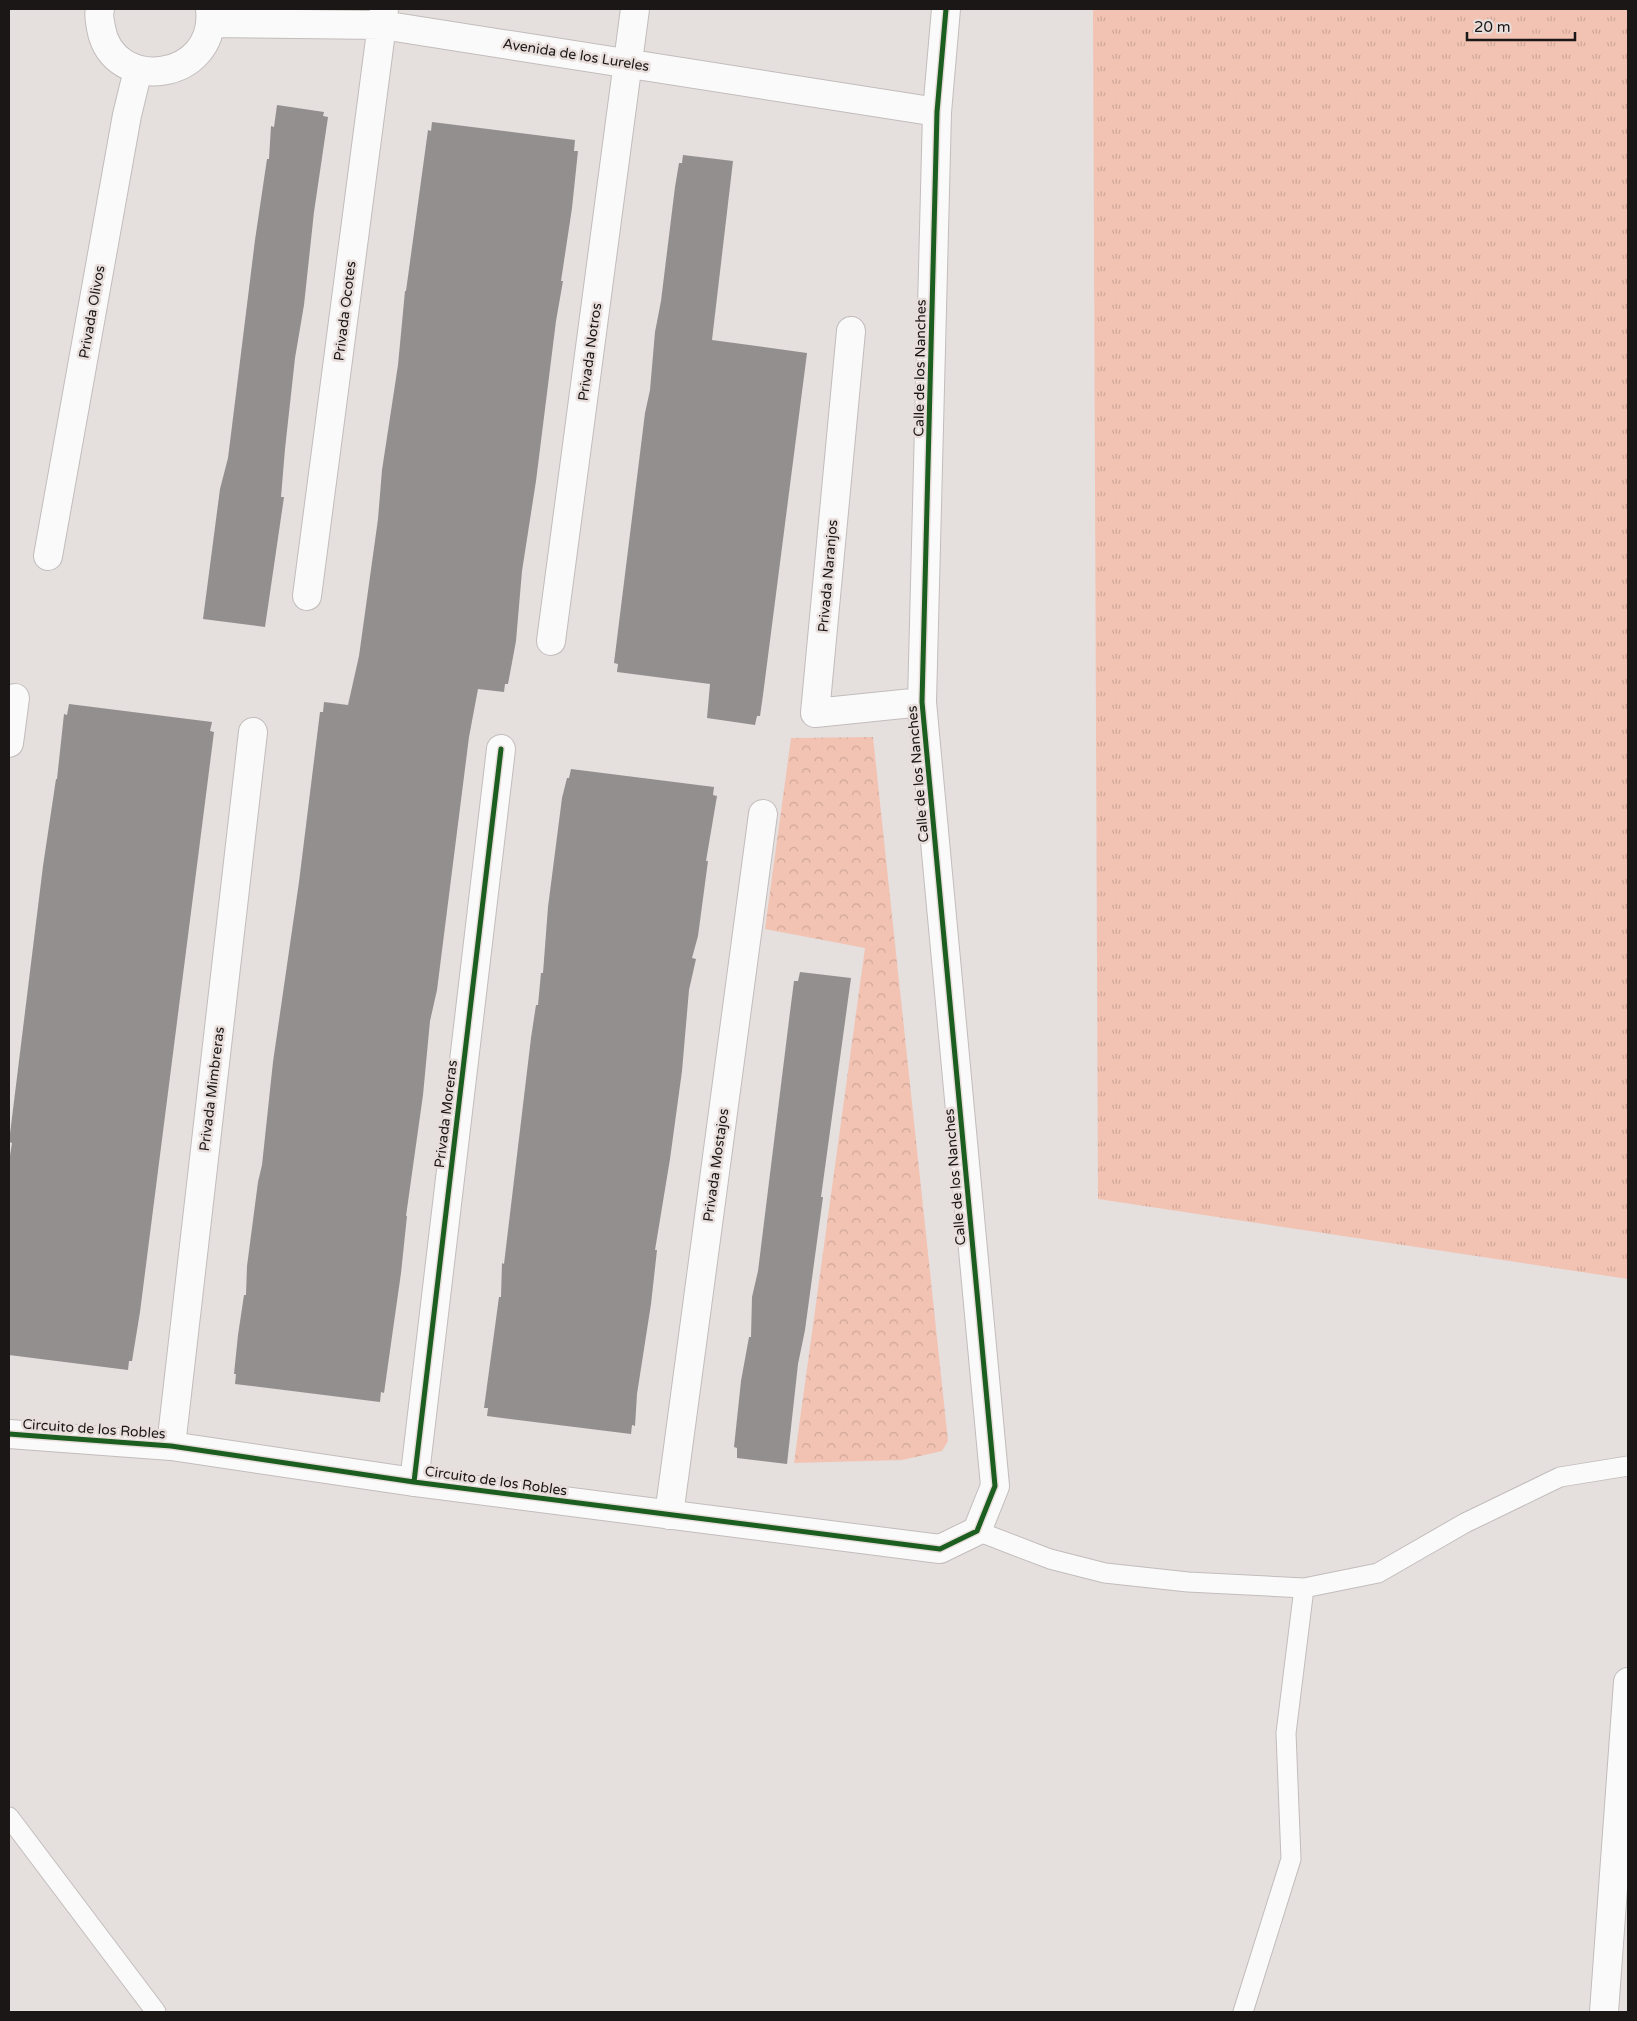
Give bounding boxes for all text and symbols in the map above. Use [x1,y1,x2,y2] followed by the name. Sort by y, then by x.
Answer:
[1467,10,1574,42] scale bar
[1474,18,1511,36] text: 20 m
[502,35,651,75] street label: Avenida de los Lureles
[330,260,360,362] street label: Privada Ocotes
[75,264,109,360] street label: Privada Olivos
[910,299,930,437] street label: Calle de los Nanches
[575,302,605,402] street label: Privada Notros
[815,519,841,633] street label: Privada Naranjos
[904,705,932,843] street label: Calle de los Nanches
[196,1026,228,1152] street label: Privada Mimbreras
[431,1059,461,1169] street label: Privada Moreras
[700,1107,732,1223] street label: Privada Mostajos
[941,1108,969,1246] street label: Calle de los Nanches
[22,1416,166,1443] street label: Circuito de los Robles
[424,1463,568,1499] street label: Circuito de los Robles

